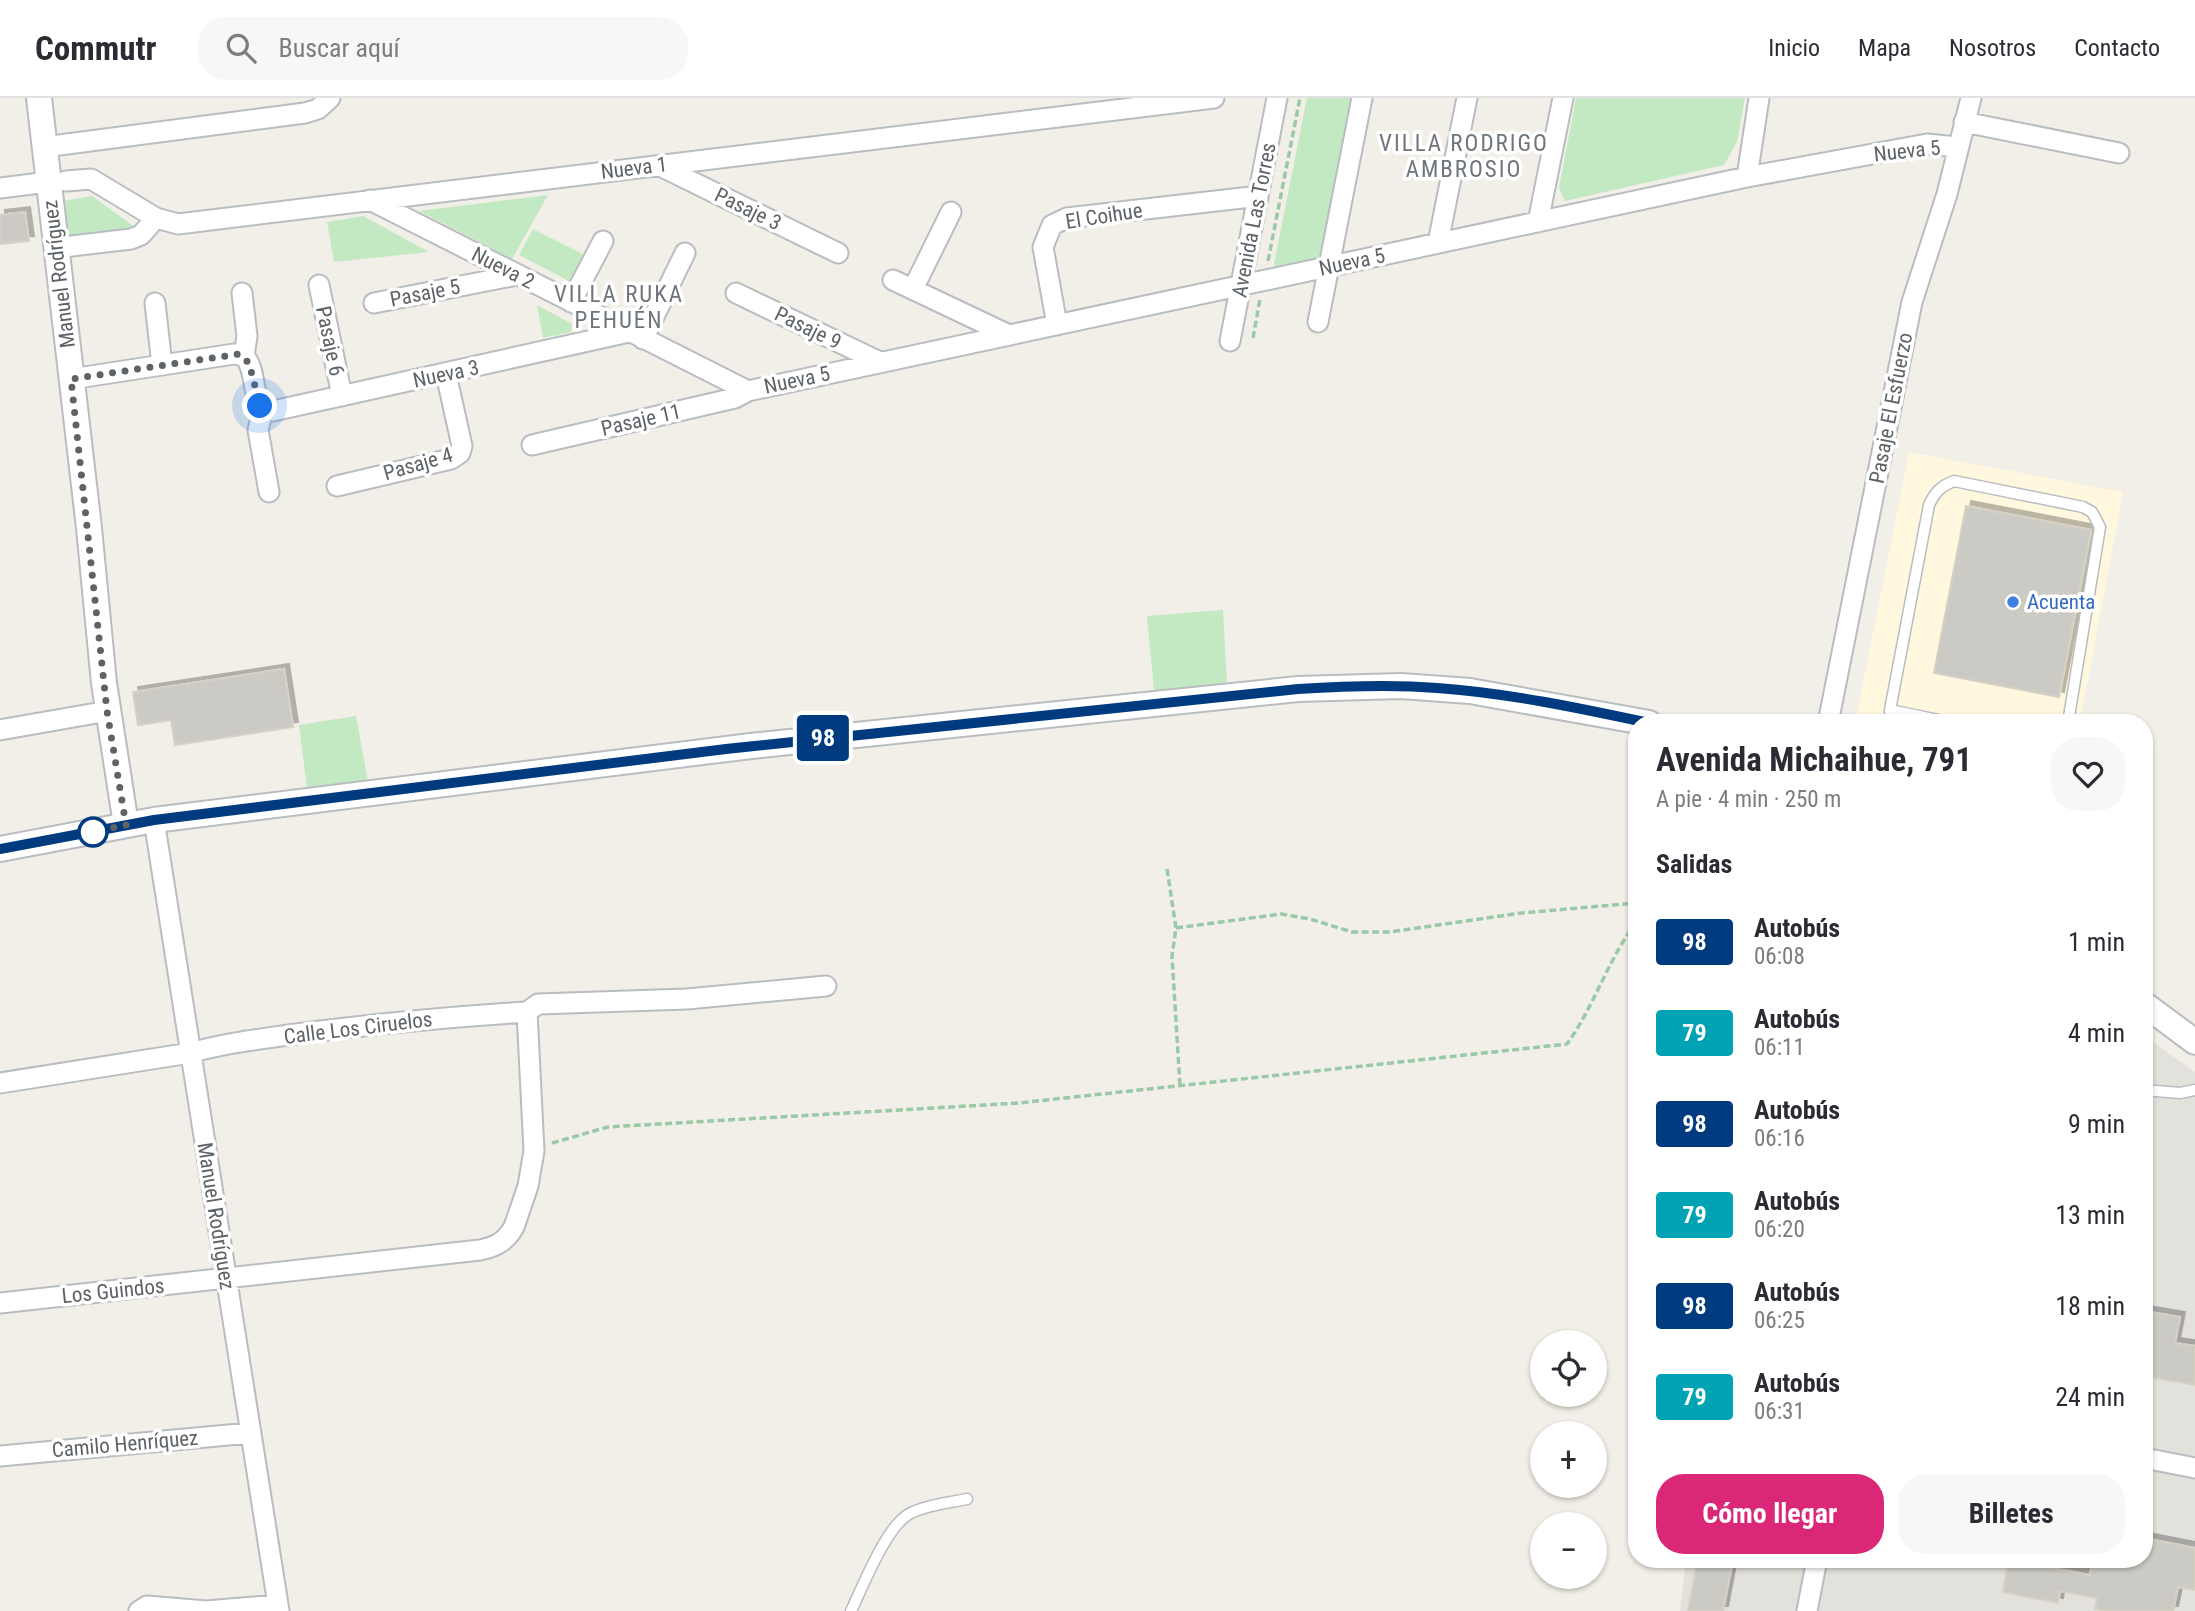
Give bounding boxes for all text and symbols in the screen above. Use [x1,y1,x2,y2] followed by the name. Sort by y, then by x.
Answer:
[198,17,688,80] search box
[35,29,156,68] text: Commutr
[222,29,260,67] icon: search
[278,33,400,63] text: Buscar aquí
[1768,34,1820,62] text: Inicio
[1858,34,1911,62] text: Mapa
[1949,34,2036,62] text: Nosotros
[2074,34,2160,62] text: Contacto
[1379,130,1549,183] district label: VILLA RODRIGO AMBROSIO
[1872,136,1942,166] street label: Nueva 5
[1227,141,1281,299] street label: Avenida Las Torres
[599,152,669,184] street label: Nueva 1
[711,183,785,235] street label: Pasaje 3
[1064,198,1144,234] street label: El Coihue
[38,199,80,349] street label: Manuel Rodríguez
[468,242,538,294] street label: Nueva 2
[1317,243,1387,281] street label: Nueva 5
[388,274,462,312] street label: Pasaje 5
[554,281,684,334] district label: VILLA RUKA PEHUÉN
[771,302,845,354] street label: Pasaje 9
[311,304,349,378] street label: Pasaje 6
[1865,330,1917,486] street label: Pasaje El Esfuerzo
[411,355,481,393] street label: Nueva 3
[762,361,832,399] street label: Nueva 5
[242,388,277,423] your location
[599,399,683,441] street label: Pasaje 11
[381,443,455,485] street label: Pasaje 4
[2027,590,2095,614] place label: Acuenta
[2005,594,2021,610] marker: Acuenta
[792,715,854,761] line badge: 98
[811,724,835,752] text: 98
[2051,737,2125,811] button: heart
[1656,740,1972,779] text: Avenida Michaihue, 791
[1656,786,1841,813] text: A pie · 4 min · 250 m
[78,817,108,847] unlabelled marker
[1656,849,1732,879] text: Salidas
[1754,913,1840,943] text: Autobús
[2068,927,2125,957] text: 1 min
[1682,928,1707,956] text: 98
[1754,943,1805,970] text: 06:08
[1754,1004,1840,1034] text: Autobús
[282,1007,434,1049] street label: Calle Los Ciruelos
[2068,1018,2125,1048] text: 4 min
[1682,1019,1707,1047] text: 79
[1754,1034,1805,1061] text: 06:11
[1754,1095,1840,1125] text: Autobús
[2068,1109,2125,1139] text: 9 min
[1682,1110,1707,1138] text: 98
[1754,1125,1805,1152] text: 06:16
[193,1141,239,1291] street label: Manuel Rodríguez
[1754,1186,1840,1216] text: Autobús
[2055,1200,2125,1230] text: 13 min
[1682,1201,1707,1229] text: 79
[1754,1216,1805,1243] text: 06:20
[61,1274,165,1308] street label: Los Guindos
[1754,1277,1840,1307] text: Autobús
[2055,1291,2125,1321] text: 18 min
[1682,1292,1707,1320] text: 98
[1754,1307,1805,1334] text: 06:25
[1530,1330,1607,1589] map controls
[1530,1330,1607,1407] button: locate
[1754,1368,1840,1398] text: Autobús
[2055,1382,2125,1412] text: 24 min
[1682,1383,1707,1411] text: 79
[1754,1398,1805,1425] text: 06:31
[1530,1421,1607,1498] button: +
[51,1426,199,1462] street label: Camilo Henríquez
[1656,1474,1884,1554] button: Cómo llegar
[1898,1474,2125,1554] button: Billetes
[1530,1512,1607,1589] button: −

